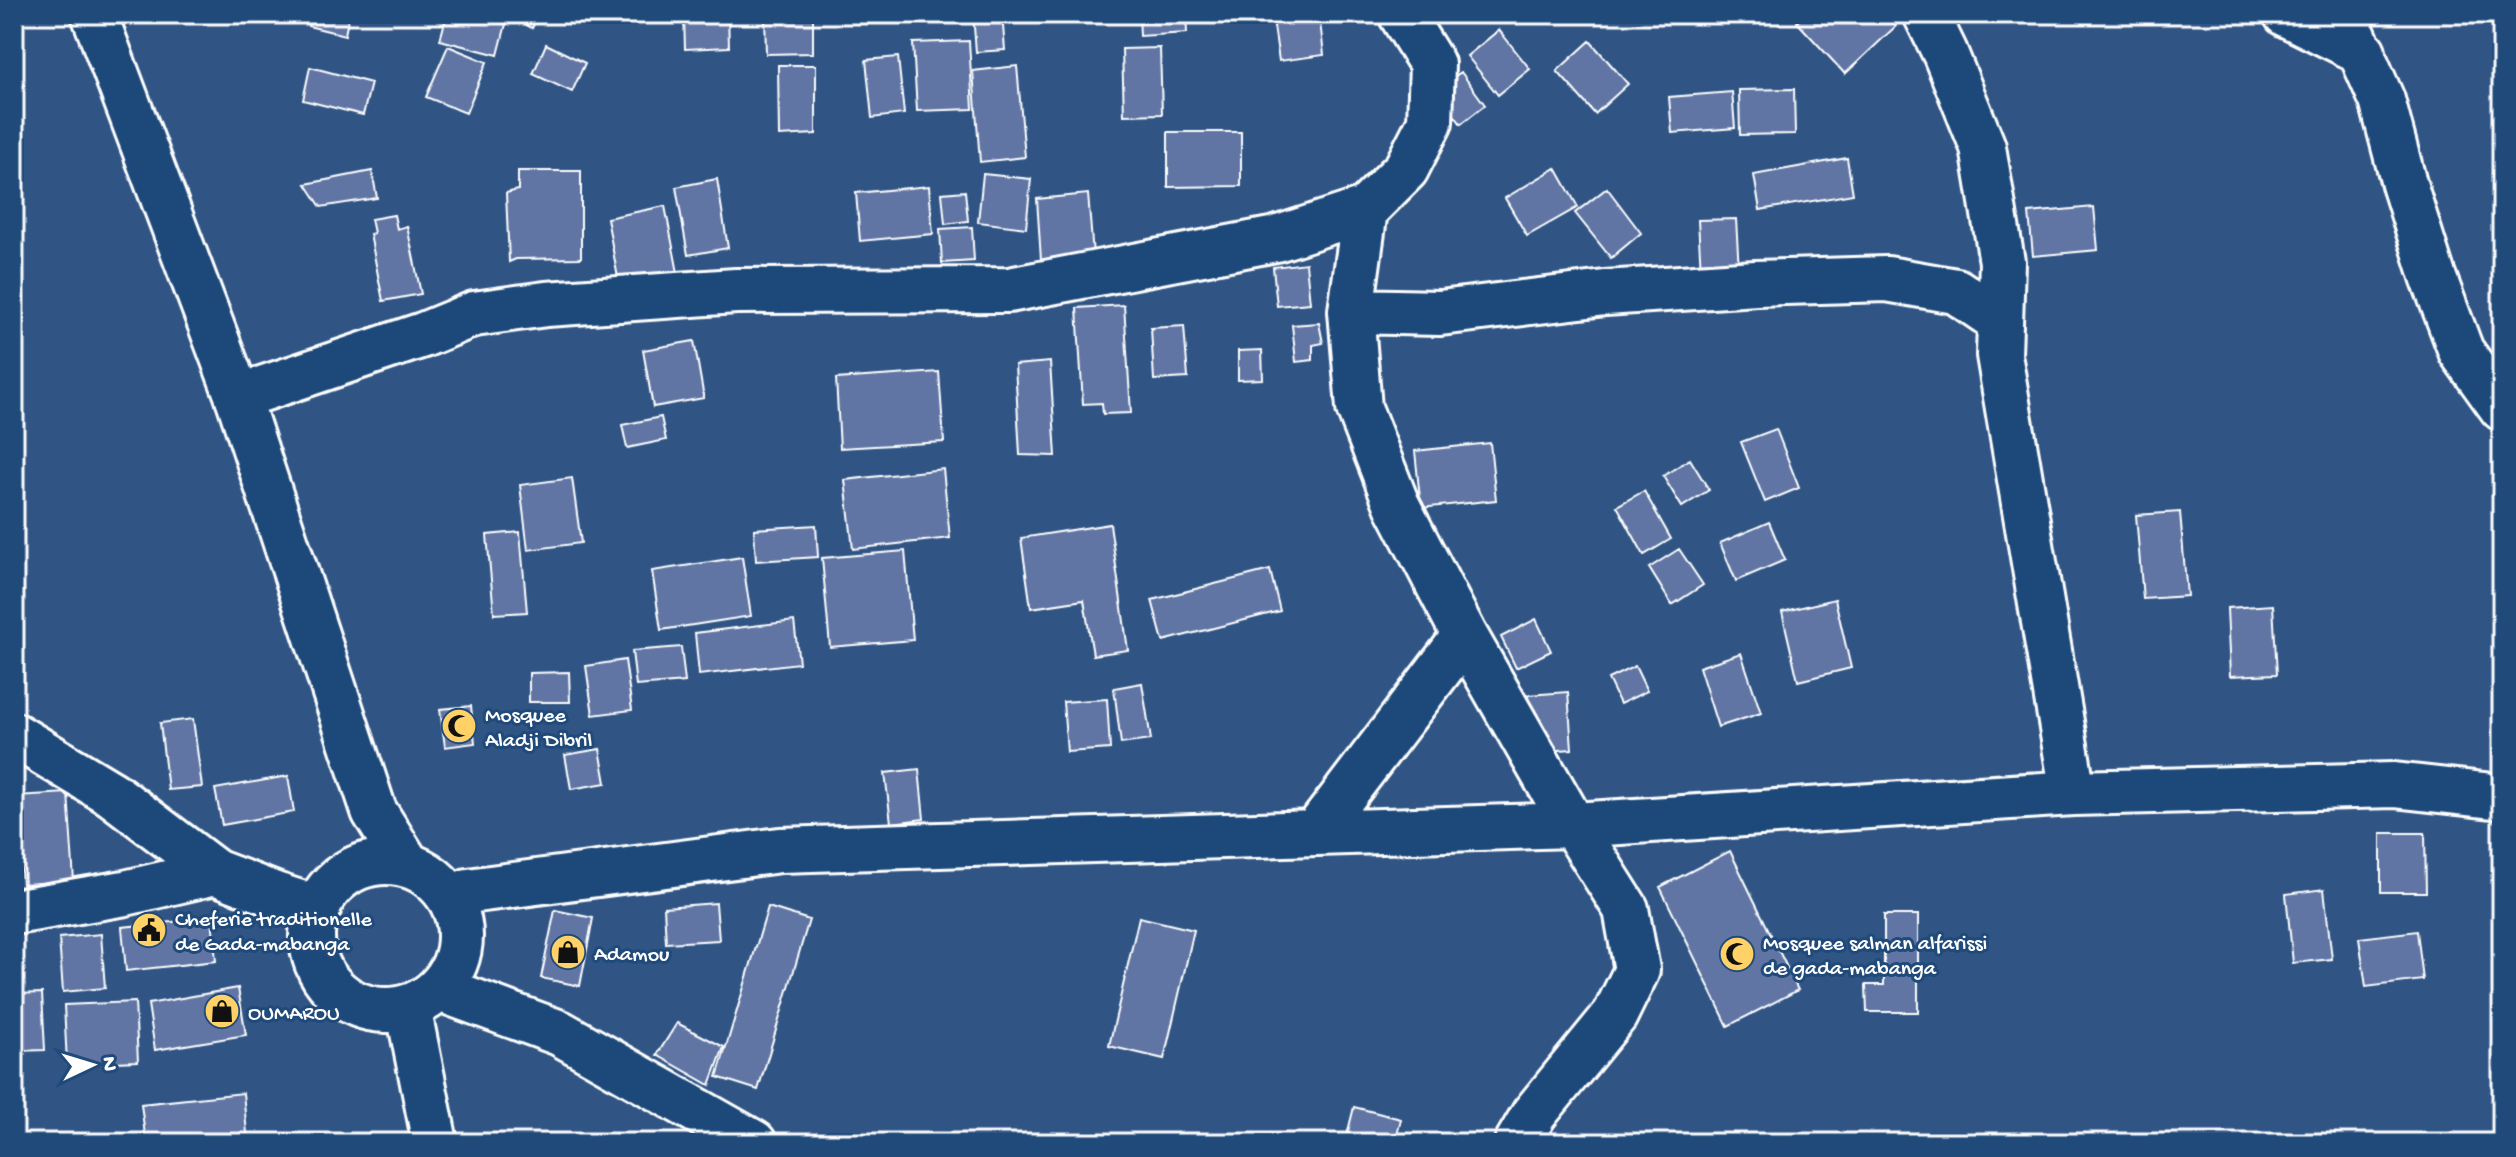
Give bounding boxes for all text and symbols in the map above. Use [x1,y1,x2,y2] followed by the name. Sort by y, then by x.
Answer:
[485,704,593,755] place label: Mosquee Aladji Dibril
[440,707,478,745] mosque icon: Mosquee Aladji Dibril
[175,908,373,959] place label: Cheferie traditionelle de Gada-mabanga
[130,911,168,949] public building icon: Cheferie traditionelle de Gada-mabanga
[1763,932,1987,983] place label: Mosquee salman alfarissi de gada-mabanga
[549,933,587,971] shop icon: Adamou
[1718,935,1756,973] mosque icon: Mosquee salman alfarissi de gada-mabanga
[594,943,669,969] place label: Adamou
[203,992,241,1030] shop icon: OUMAROU
[248,1002,340,1028] place label: OUMAROU
[52,1025,132,1105] north arrow
[94,1056,121,1072] text: N

